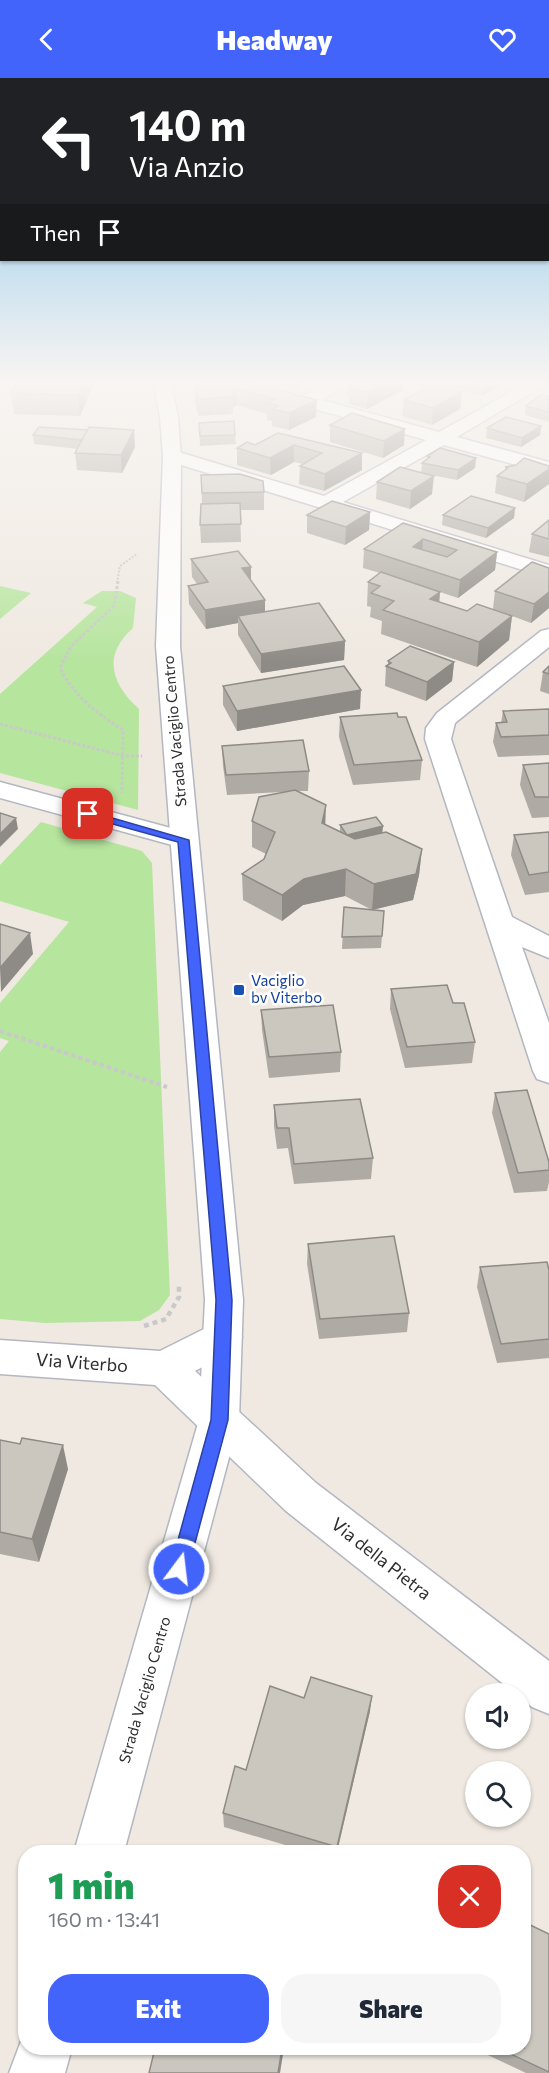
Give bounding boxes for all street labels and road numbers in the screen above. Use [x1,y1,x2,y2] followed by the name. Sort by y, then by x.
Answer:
[158,655,190,807] street label: Strada Vaciglio Centro
[35,1348,129,1376] street label: Via Viterbo
[327,1512,436,1604] street label: Via della Pietra
[114,1614,174,1765] street label: Strada Vaciglio Centro

